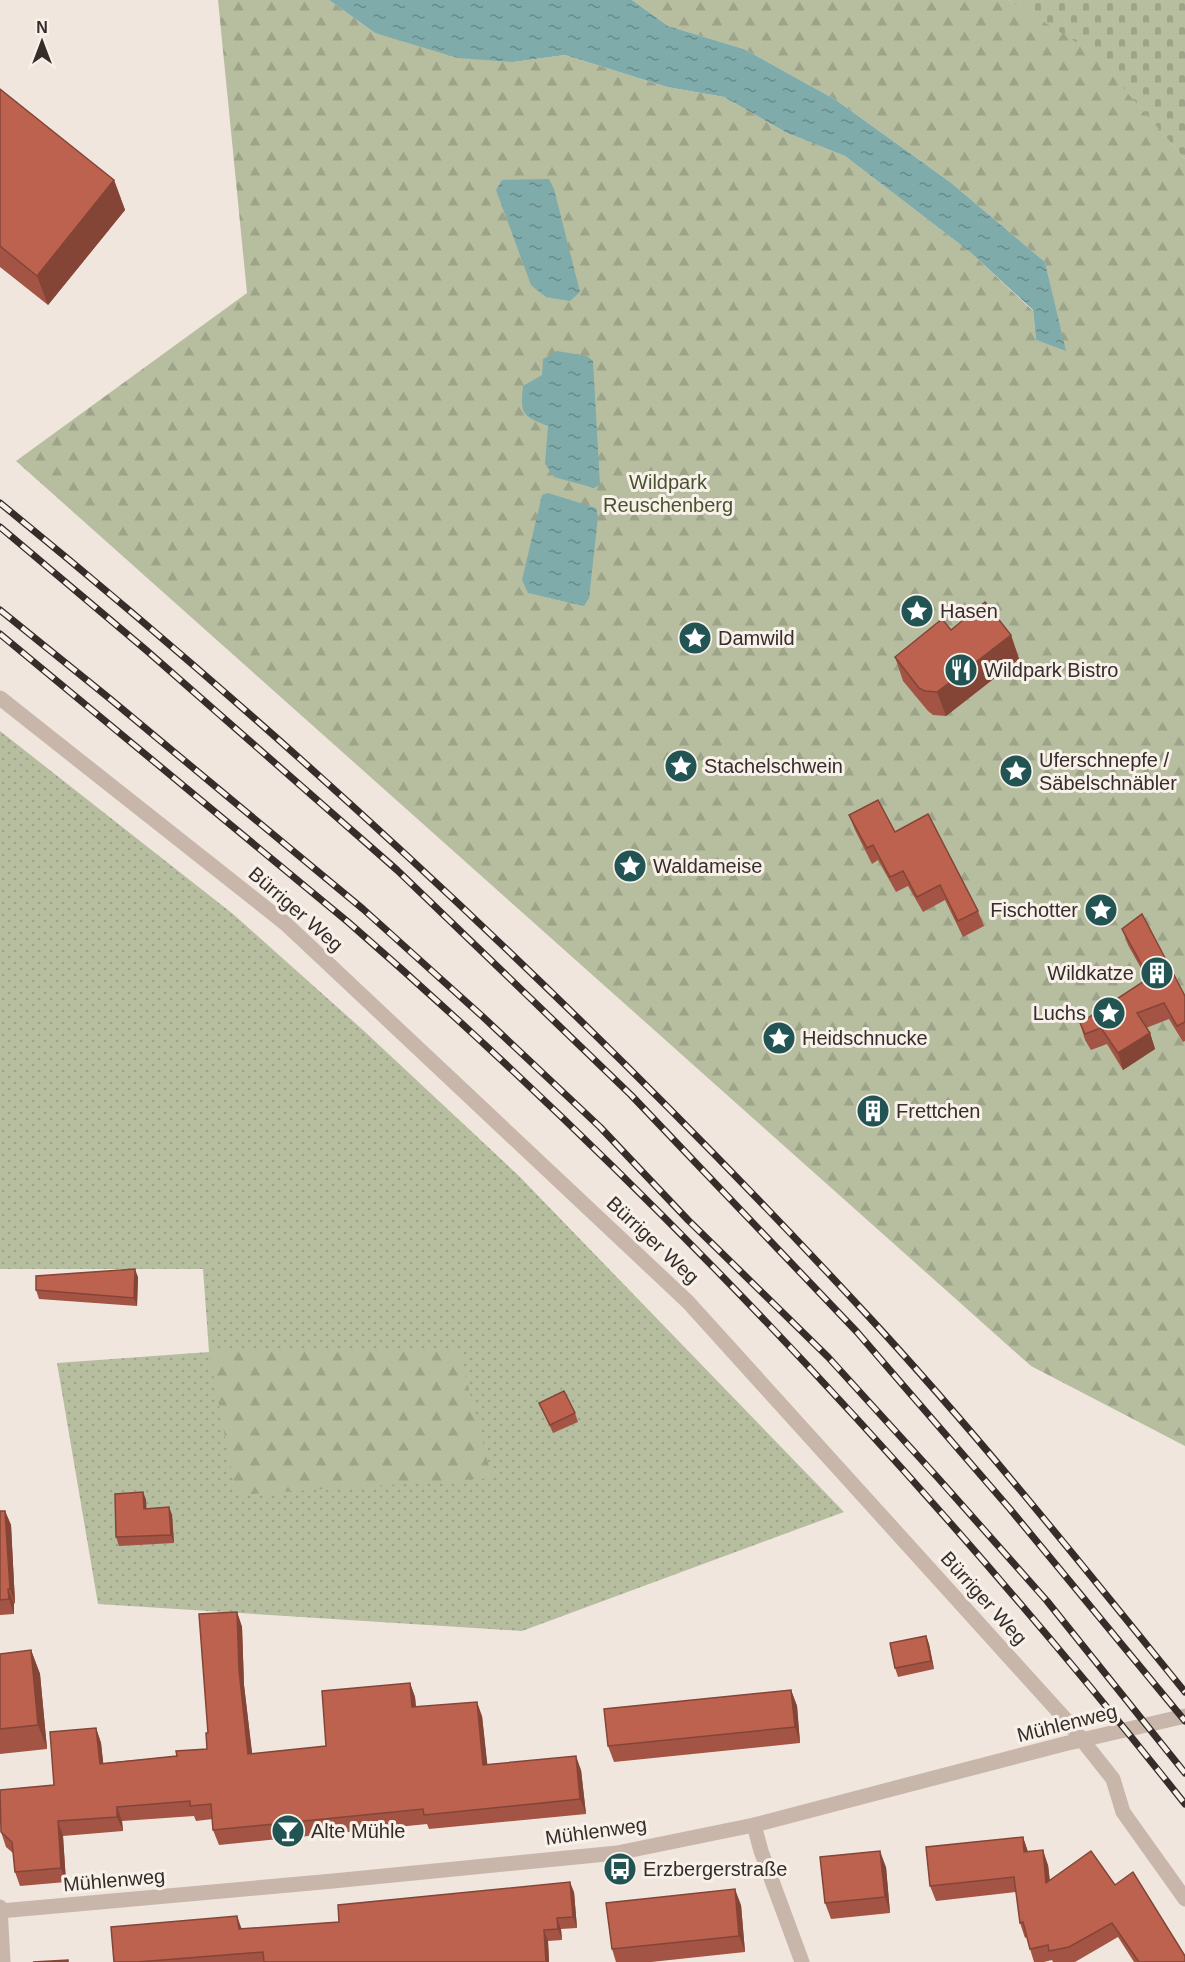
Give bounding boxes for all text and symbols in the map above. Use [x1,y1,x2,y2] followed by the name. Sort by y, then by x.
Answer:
[12,12,72,72] north arrow
[36,19,48,36] text: N
[603,471,733,516] park label: Wildpark Reuschenberg
[899,593,935,629] place icon: Hasen
[940,600,998,622] place label: Hasen
[677,620,713,656] place icon: Damwild
[718,627,795,649] place label: Damwild
[943,652,979,688] restaurant icon: Wildpark Bistro
[984,659,1118,681] place label: Wildpark Bistro
[663,748,699,784] place icon: Stachelschwein
[1039,749,1177,794] place label: Uferschnepfe / Säbelschnäbler
[998,753,1034,789] place icon: Uferschnepfe / Säbelschnäbler
[704,755,843,777] place label: Stachelschwein
[612,848,648,884] place icon: Waldameise
[653,855,762,877] place label: Waldameise
[244,862,348,956] street label: Bürriger Weg
[1083,892,1119,928] place icon: Fischotter
[990,899,1078,921] place label: Fischotter
[1139,955,1175,991] building icon: Wildkatze
[1047,962,1134,984] place label: Wildkatze
[1091,995,1127,1031] place icon: Luchs
[1033,1002,1086,1024] place label: Luchs
[761,1020,797,1056] place icon: Heidschnucke
[802,1027,928,1049] place label: Heidschnucke
[855,1093,891,1129] building icon: Frettchen
[896,1100,980,1122] place label: Frettchen
[603,1192,703,1288] street label: Bürriger Weg
[937,1547,1031,1649] street label: Bürriger Weg
[1015,1700,1119,1746] street label: Mühlenweg
[270,1813,306,1849] bar icon: Alte Mühle
[544,1813,648,1849] street label: Mühlenweg
[311,1820,406,1842] place label: Alte Mühle
[602,1851,638,1887] bus stop icon: Erzbergerstraße
[643,1858,788,1880] place label: Erzbergerstraße
[62,1865,166,1895] street label: Mühlenweg

